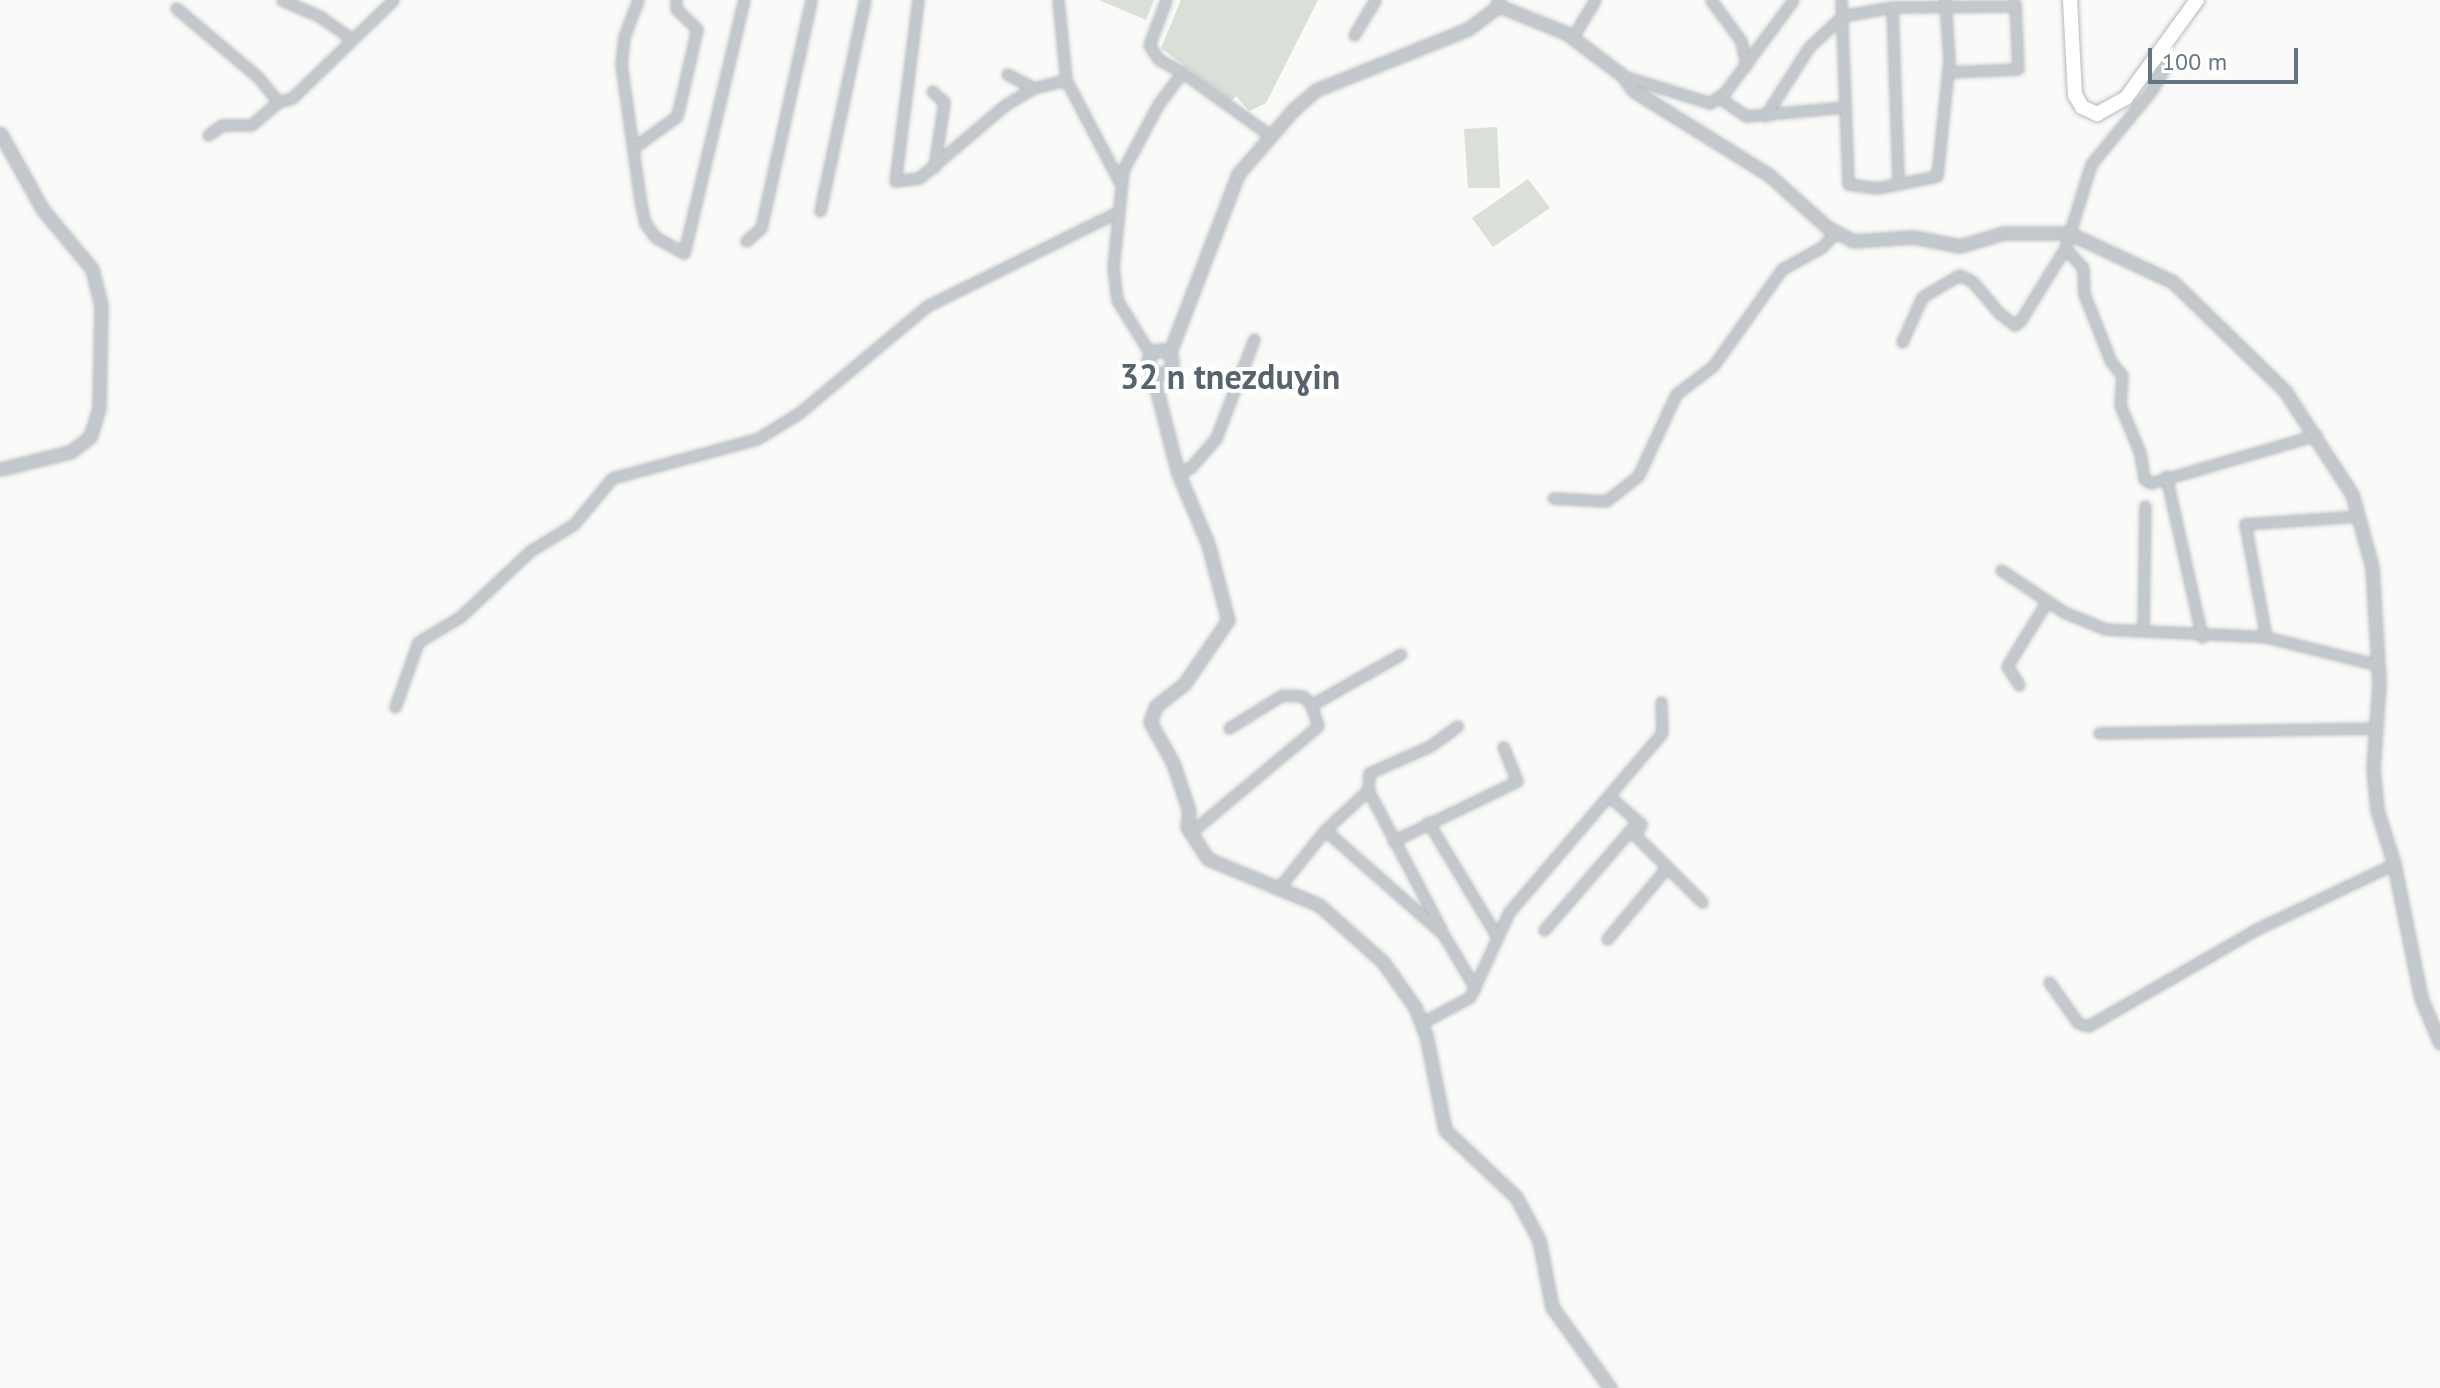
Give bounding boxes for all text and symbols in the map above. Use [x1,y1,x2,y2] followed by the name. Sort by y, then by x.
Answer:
[2152,32,2302,82] scale bar
[2162,46,2227,77] text: 100 m
[1120,357,1340,397] district label: 32 n tnezduɣin

